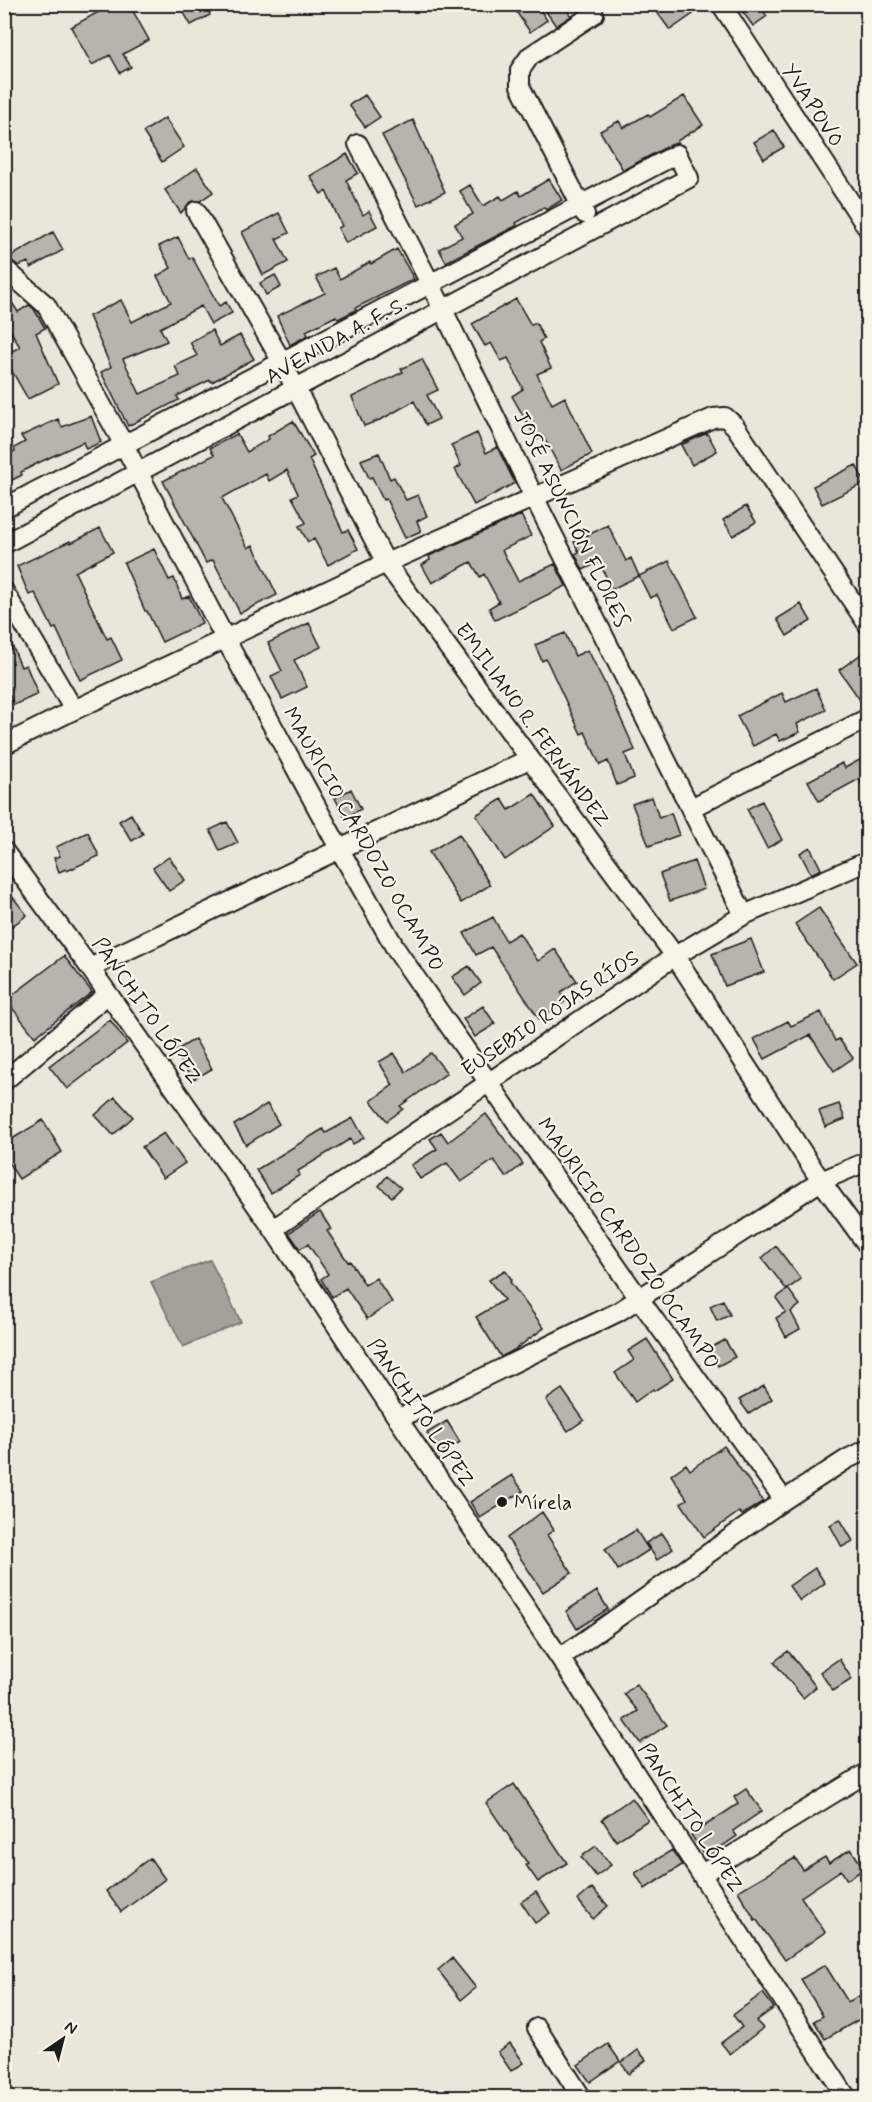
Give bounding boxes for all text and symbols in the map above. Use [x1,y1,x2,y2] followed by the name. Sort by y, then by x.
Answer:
[775,58,850,153] street label: YVAPOVO
[261,290,412,391] street label: AVENIDA A. F. S.
[506,406,636,633] street label: JOSÉ ASUNCIÓN FLORES
[448,618,616,834] street label: EMILIANO R. FERNÁNDEZ
[276,702,451,977] street label: MAURICIO CARDOZO OCAMPO
[85,932,207,1089] street label: PANCHITO LÓPEZ
[456,944,645,1084] street label: EUSEBIO ROJAS RÍOS
[530,1112,726,1375] street label: MAURICIO CARDOZO OCAMPO
[360,1333,480,1492] street label: PANCHITO LÓPEZ
[514,1489,572,1517] place label: Mírela
[495,1495,509,1509] marker: Mírela
[631,1737,749,1898] street label: PANCHITO LÓPEZ
[33,2009,93,2069] north arrow
[60,2016,81,2040] text: N

